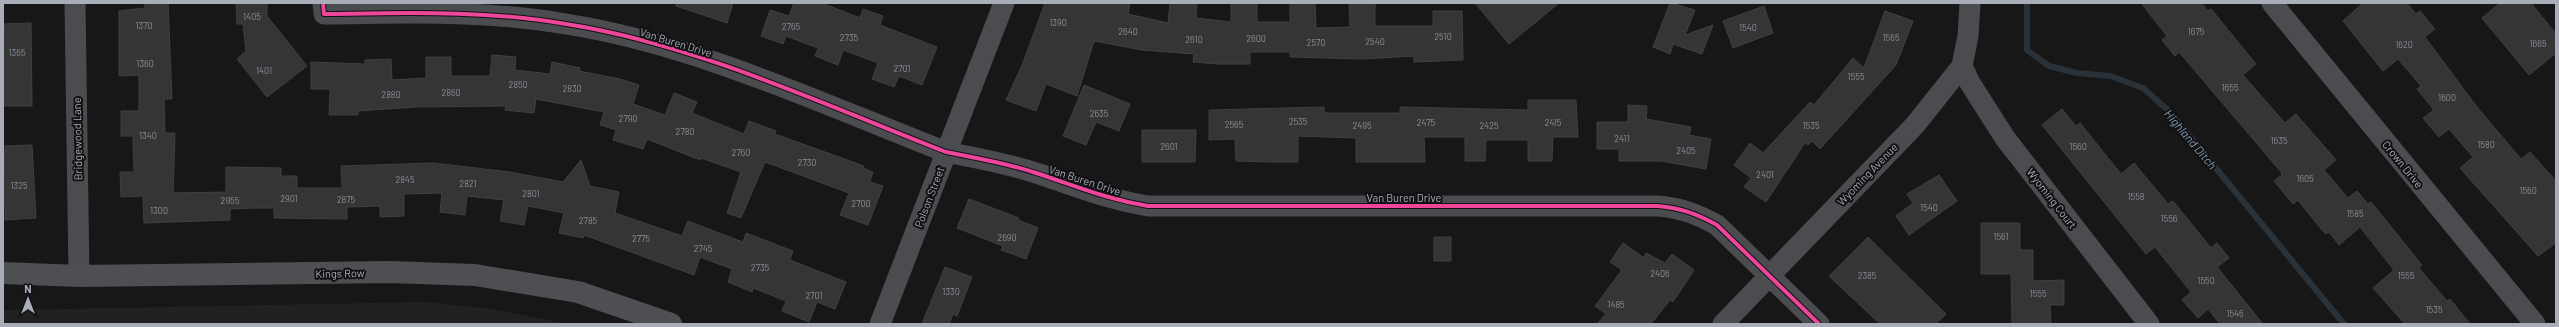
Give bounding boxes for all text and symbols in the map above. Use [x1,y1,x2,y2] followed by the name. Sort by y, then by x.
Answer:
[243,11,261,22] house number: 1405
[1049,17,1067,28] house number: 1390
[135,20,153,31] house number: 1370
[782,21,801,32] house number: 2765
[1739,22,1757,33] house number: 1540
[638,25,714,59] street label: Van Buren Drive
[1118,26,1138,37] house number: 2640
[2188,26,2205,37] house number: 1675
[1434,31,1452,42] house number: 2510
[840,32,859,43] house number: 2735
[1882,32,1900,43] house number: 1565
[1246,33,1266,44] house number: 2600
[1185,34,1203,45] house number: 2610
[1365,36,1385,47] house number: 2540
[1307,37,1325,48] house number: 2570
[2529,38,2547,49] house number: 1665
[2395,39,2413,50] house number: 1620
[8,47,26,58] house number: 1365
[136,58,154,69] house number: 1360
[893,63,911,74] house number: 2701
[256,65,272,76] house number: 1401
[1847,71,1865,82] house number: 1555
[508,79,528,90] house number: 2850
[2221,82,2239,93] house number: 1655
[562,83,582,94] house number: 2830
[441,87,461,98] house number: 2860
[381,89,401,100] house number: 2880
[2438,92,2456,103] house number: 1600
[70,97,84,181] street label: Bridgewood Lane
[2162,106,2220,172] water label: Highland Ditch
[1090,108,1109,119] house number: 2635
[619,113,637,124] house number: 2790
[1289,116,1308,127] house number: 2535
[1417,117,1436,128] house number: 2475
[1545,117,1562,128] house number: 2415
[1225,119,1244,130] house number: 2565
[1352,120,1372,131] house number: 2495
[1479,120,1499,131] house number: 2425
[1802,120,1820,131] house number: 1535
[676,126,694,137] house number: 2780
[139,130,157,141] house number: 1340
[1614,133,1630,144] house number: 2411
[2270,135,2288,146] house number: 1635
[2380,138,2426,190] street label: Crown Drive
[2477,139,2495,150] house number: 1580
[1834,140,1900,208] street label: Wyoming Avenue
[1160,141,1178,152] house number: 2601
[2069,141,2087,152] house number: 1560
[1676,145,1696,156] house number: 2405
[732,147,750,158] house number: 2760
[798,157,816,168] house number: 2730
[1047,162,1123,198] street label: Van Buren Drive
[911,165,947,229] street label: Polson Street
[2024,165,2080,231] street label: Wyoming Court
[1756,169,1774,180] house number: 2401
[2296,173,2314,184] house number: 1605
[395,174,415,185] house number: 2845
[459,178,477,189] house number: 2821
[10,180,28,191] house number: 1325
[2519,185,2537,196] house number: 1560
[522,188,540,199] house number: 2801
[1367,191,1442,204] street label: Van Buren Drive
[2127,191,2145,202] house number: 1558
[280,193,298,204] house number: 2901
[337,194,356,205] house number: 2875
[221,195,240,206] house number: 2955
[851,198,871,209] house number: 2700
[1920,202,1938,213] house number: 1540
[150,205,168,216] house number: 1300
[2346,208,2364,219] house number: 1585
[2160,213,2178,224] house number: 1556
[579,215,598,226] house number: 2785
[1993,231,2009,242] house number: 1561
[997,232,1017,243] house number: 2690
[632,233,650,244] house number: 2775
[694,243,713,254] house number: 2745
[751,262,770,273] house number: 2735
[315,266,365,280] street label: Kings Row
[1650,268,1670,279] house number: 2406
[1858,270,1877,281] house number: 2385
[2397,270,2415,281] house number: 1555
[2197,275,2215,286] house number: 1550
[8,279,48,319] north arrow
[24,282,32,295] text: N
[942,286,960,297] house number: 1330
[2029,288,2047,299] house number: 1555
[805,290,823,301] house number: 2701
[1607,299,1625,310] house number: 1485
[2425,304,2443,315] house number: 1535
[2226,308,2244,319] house number: 1546

